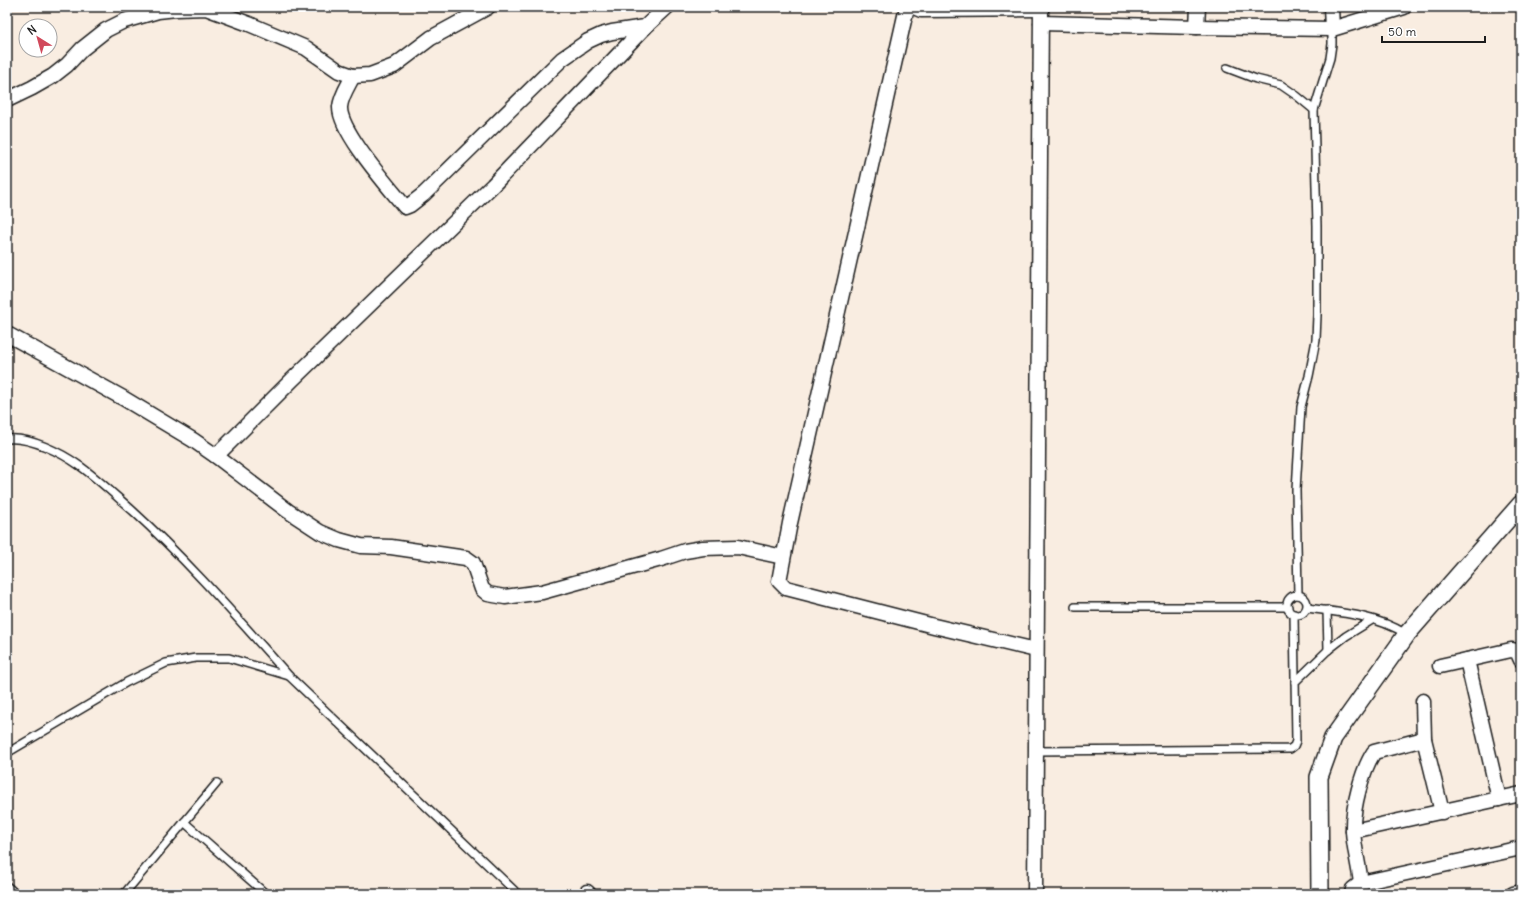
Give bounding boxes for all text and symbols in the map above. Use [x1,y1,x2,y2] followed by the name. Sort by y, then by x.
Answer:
[18,18,58,58] north arrow
[1382,18,1485,44] scale bar
[25,22,39,38] text: N
[1388,24,1417,39] text: 50 m

